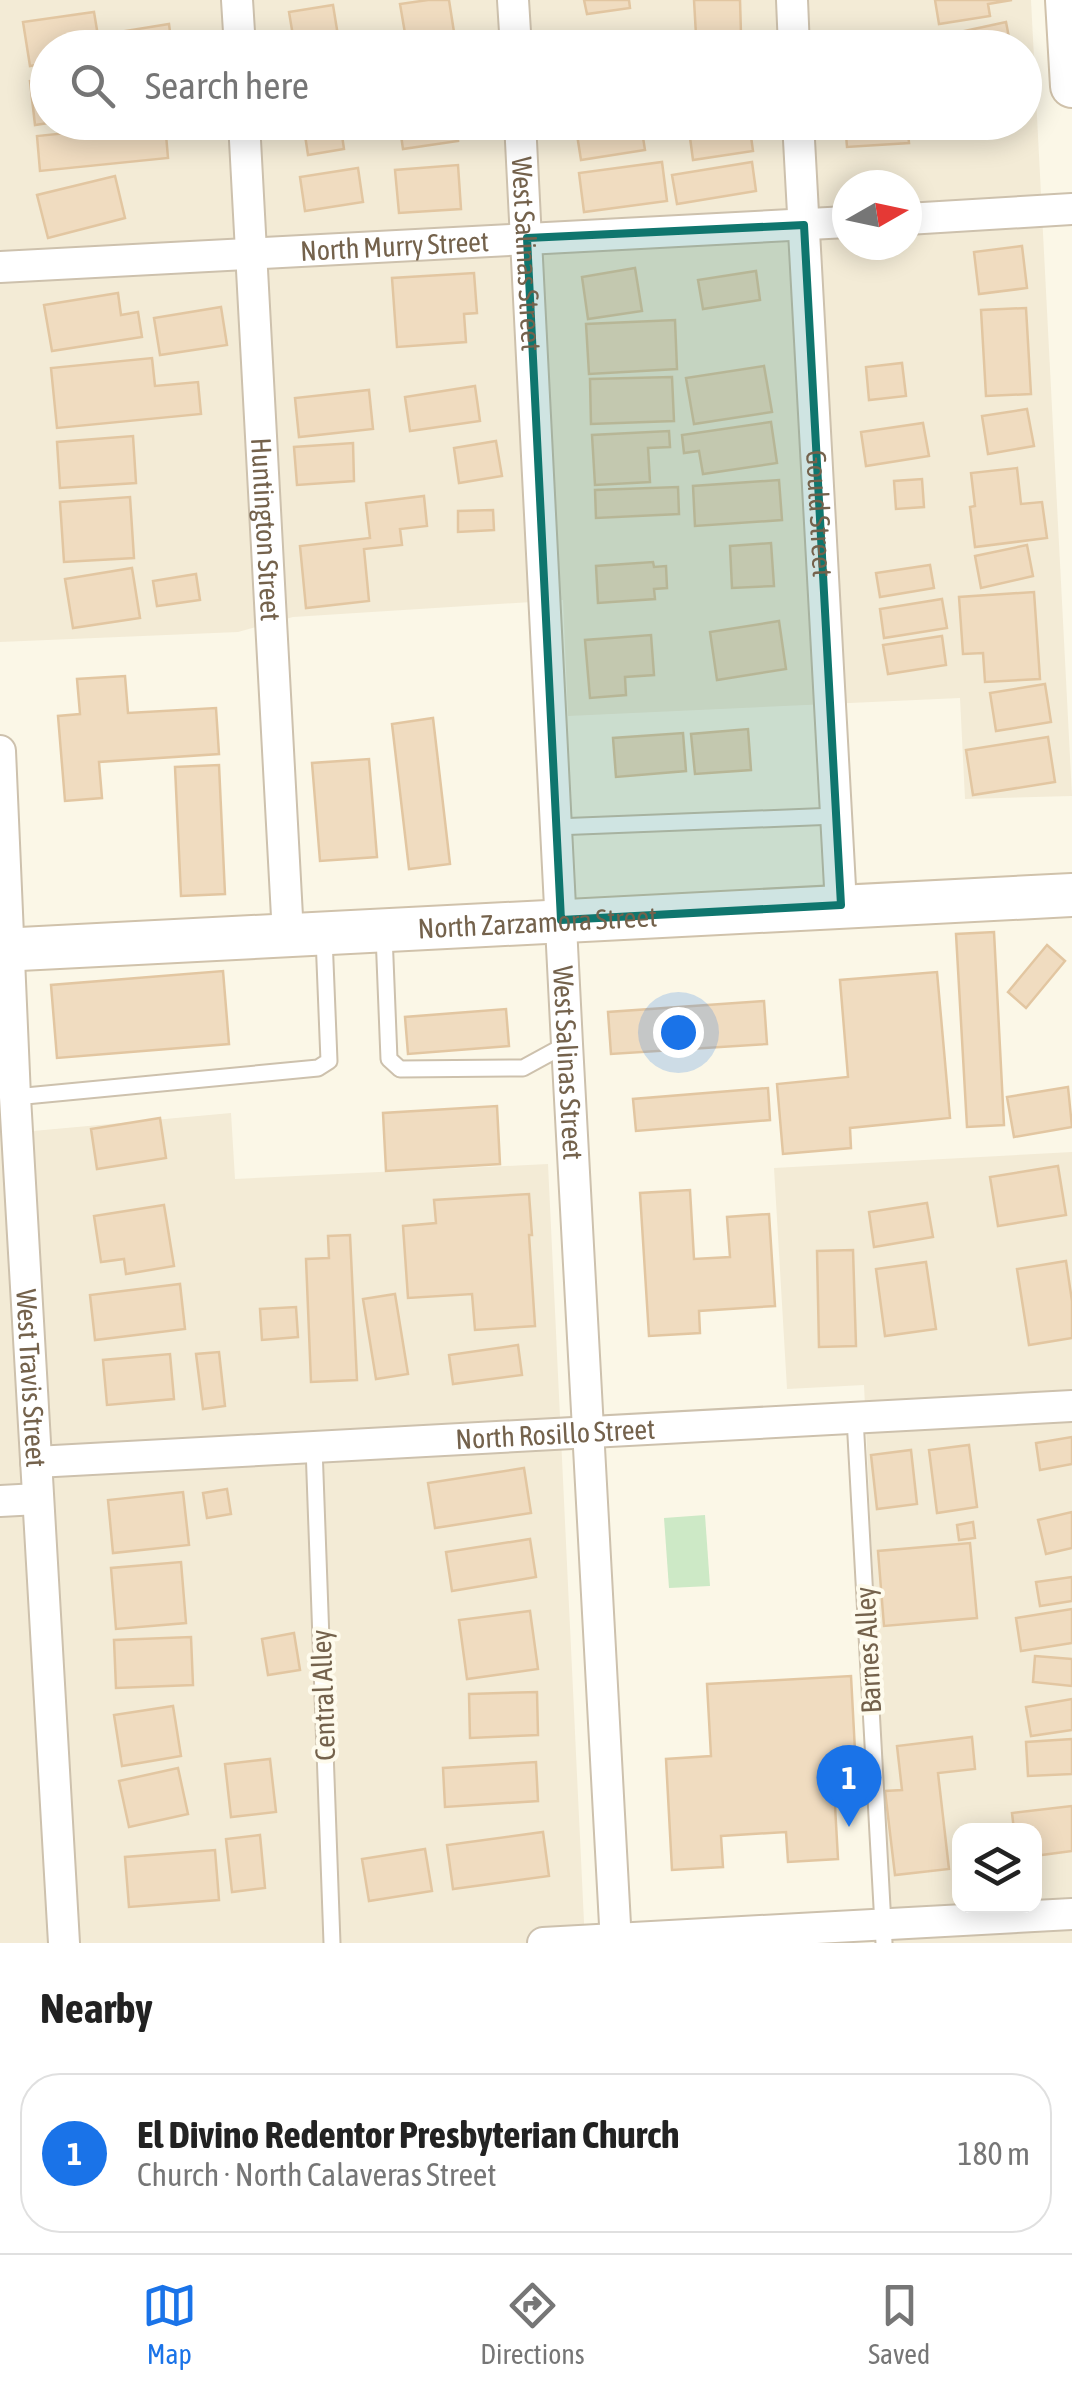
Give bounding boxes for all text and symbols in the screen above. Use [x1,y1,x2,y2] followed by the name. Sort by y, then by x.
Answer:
[30,30,1042,140] search box
[65,58,120,113] icon: search
[145,64,309,107] text: Search here
[506,156,548,352] street label: West Salinas Street
[832,170,922,260] north arrow
[299,225,490,267] street label: North Murry Street
[245,437,287,622] street label: Huntington Street
[800,449,839,578] street label: Gould Street
[417,900,658,945] street label: North Zarzamora Street
[547,965,589,1161] street label: West Salinas Street
[653,1007,704,1058] your location
[10,1288,52,1468] street label: West Travis Street
[455,1413,656,1455] street label: North Rosillo Street
[849,1586,887,1714] street label: Barnes Alley
[305,1629,341,1761] street label: Central Alley
[816,1744,882,1827] pin: 1
[952,1823,1042,1913] map controls
[952,1823,1042,1913] button: layers
[40,1984,153,2032] text: Nearby
[137,2113,679,2156] text: El Divino Redentor Presbyterian Church
[67,2135,82,2172] text: 1
[957,2135,1030,2172] text: 180 m
[137,2156,497,2193] text: Church · North Calaveras Street
[142,2278,197,2370] tab: Map
[480,2278,585,2370] tab: Directions
[868,2278,930,2370] tab: Saved

